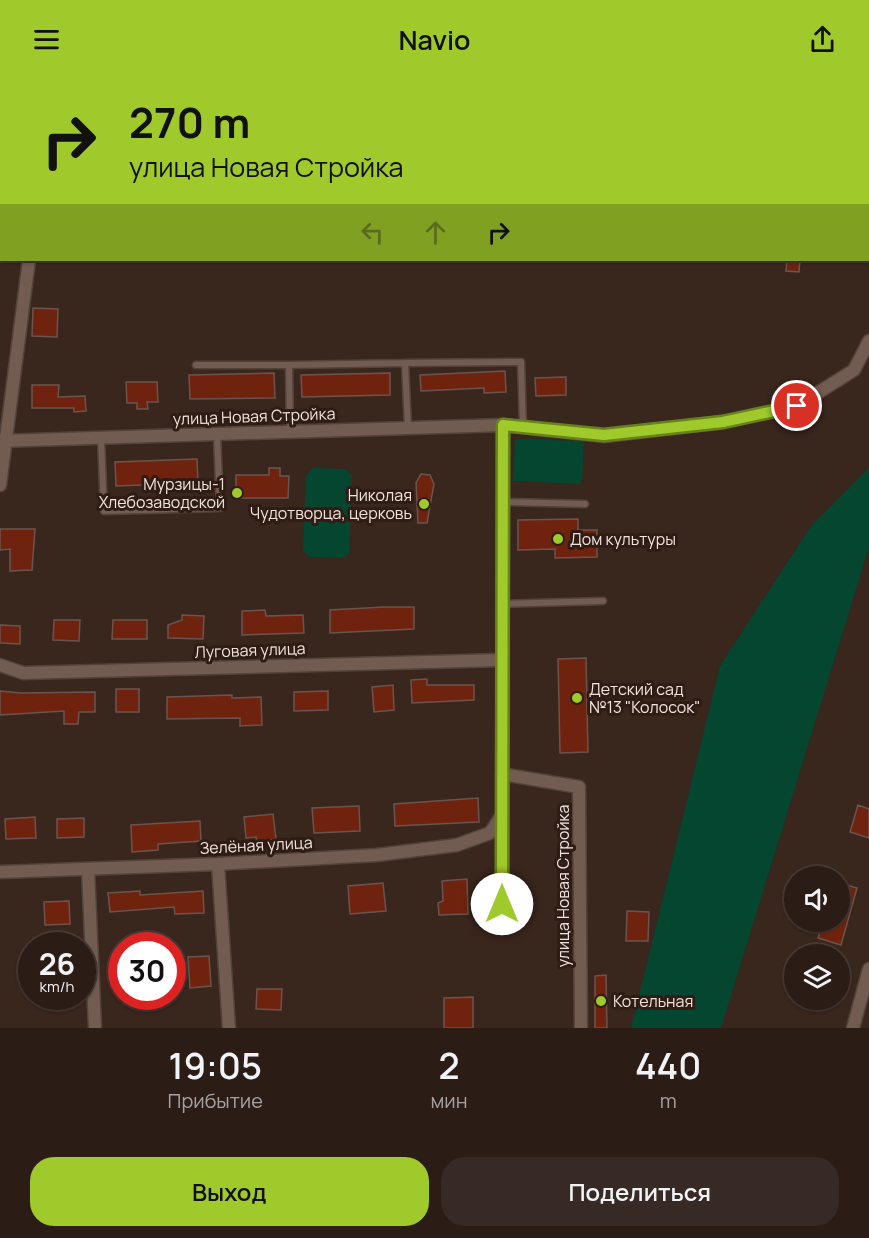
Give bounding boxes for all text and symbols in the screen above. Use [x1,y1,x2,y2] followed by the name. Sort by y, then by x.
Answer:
[398,21,471,58] text: Navio
[30,23,63,56] icon: menu
[806,23,839,56] icon: share
[129,93,250,151] text: 270 m
[30,102,108,180] icon: right
[129,148,404,185] text: улица Новая Стройка
[356,216,389,249] icon: left
[419,216,452,249] icon: ahead
[482,216,515,249] icon: right
[771,380,822,431] pin
[780,389,813,422] icon: arrive
[172,402,336,430] street label: улица Новая Стройка
[99,473,225,513] place label: Мурзицы-1 Хлебозаводской
[250,484,412,524] place label: Николая Чудотворца, церковь
[230,486,244,500] marker: Мурзицы-1 Хлебозаводской
[417,497,431,511] marker: Николая Чудотворца, церковь
[570,528,676,550] place label: Дом культуры
[551,532,565,546] marker: Дом культуры
[194,637,306,663] street label: Луговая улица
[589,678,701,718] place label: Детский сад №13 "Колосок"
[570,691,584,705] marker: Детский сад №13 "Колосок"
[552,805,574,967] street label: улица Новая Стройка
[199,831,313,859] street label: Зелёная улица
[784,866,850,1010] map controls
[784,866,850,932] button: sound
[470,872,534,936] position arrow
[108,932,186,1010] speed limit sign: 30
[39,943,75,984] text: 26
[784,944,850,1010] button: layers
[40,976,74,997] text: km/h
[613,990,693,1012] place label: Котельная
[594,994,608,1008] marker: Котельная
[168,1041,262,1090] text: 19:05
[438,1041,460,1090] text: 2
[635,1041,701,1090] text: 440
[168,1087,263,1114] text: Прибытие
[430,1087,468,1114] text: мин
[660,1087,677,1114] text: m
[30,1157,429,1226] button: Выход
[441,1157,839,1226] button: Поделиться

